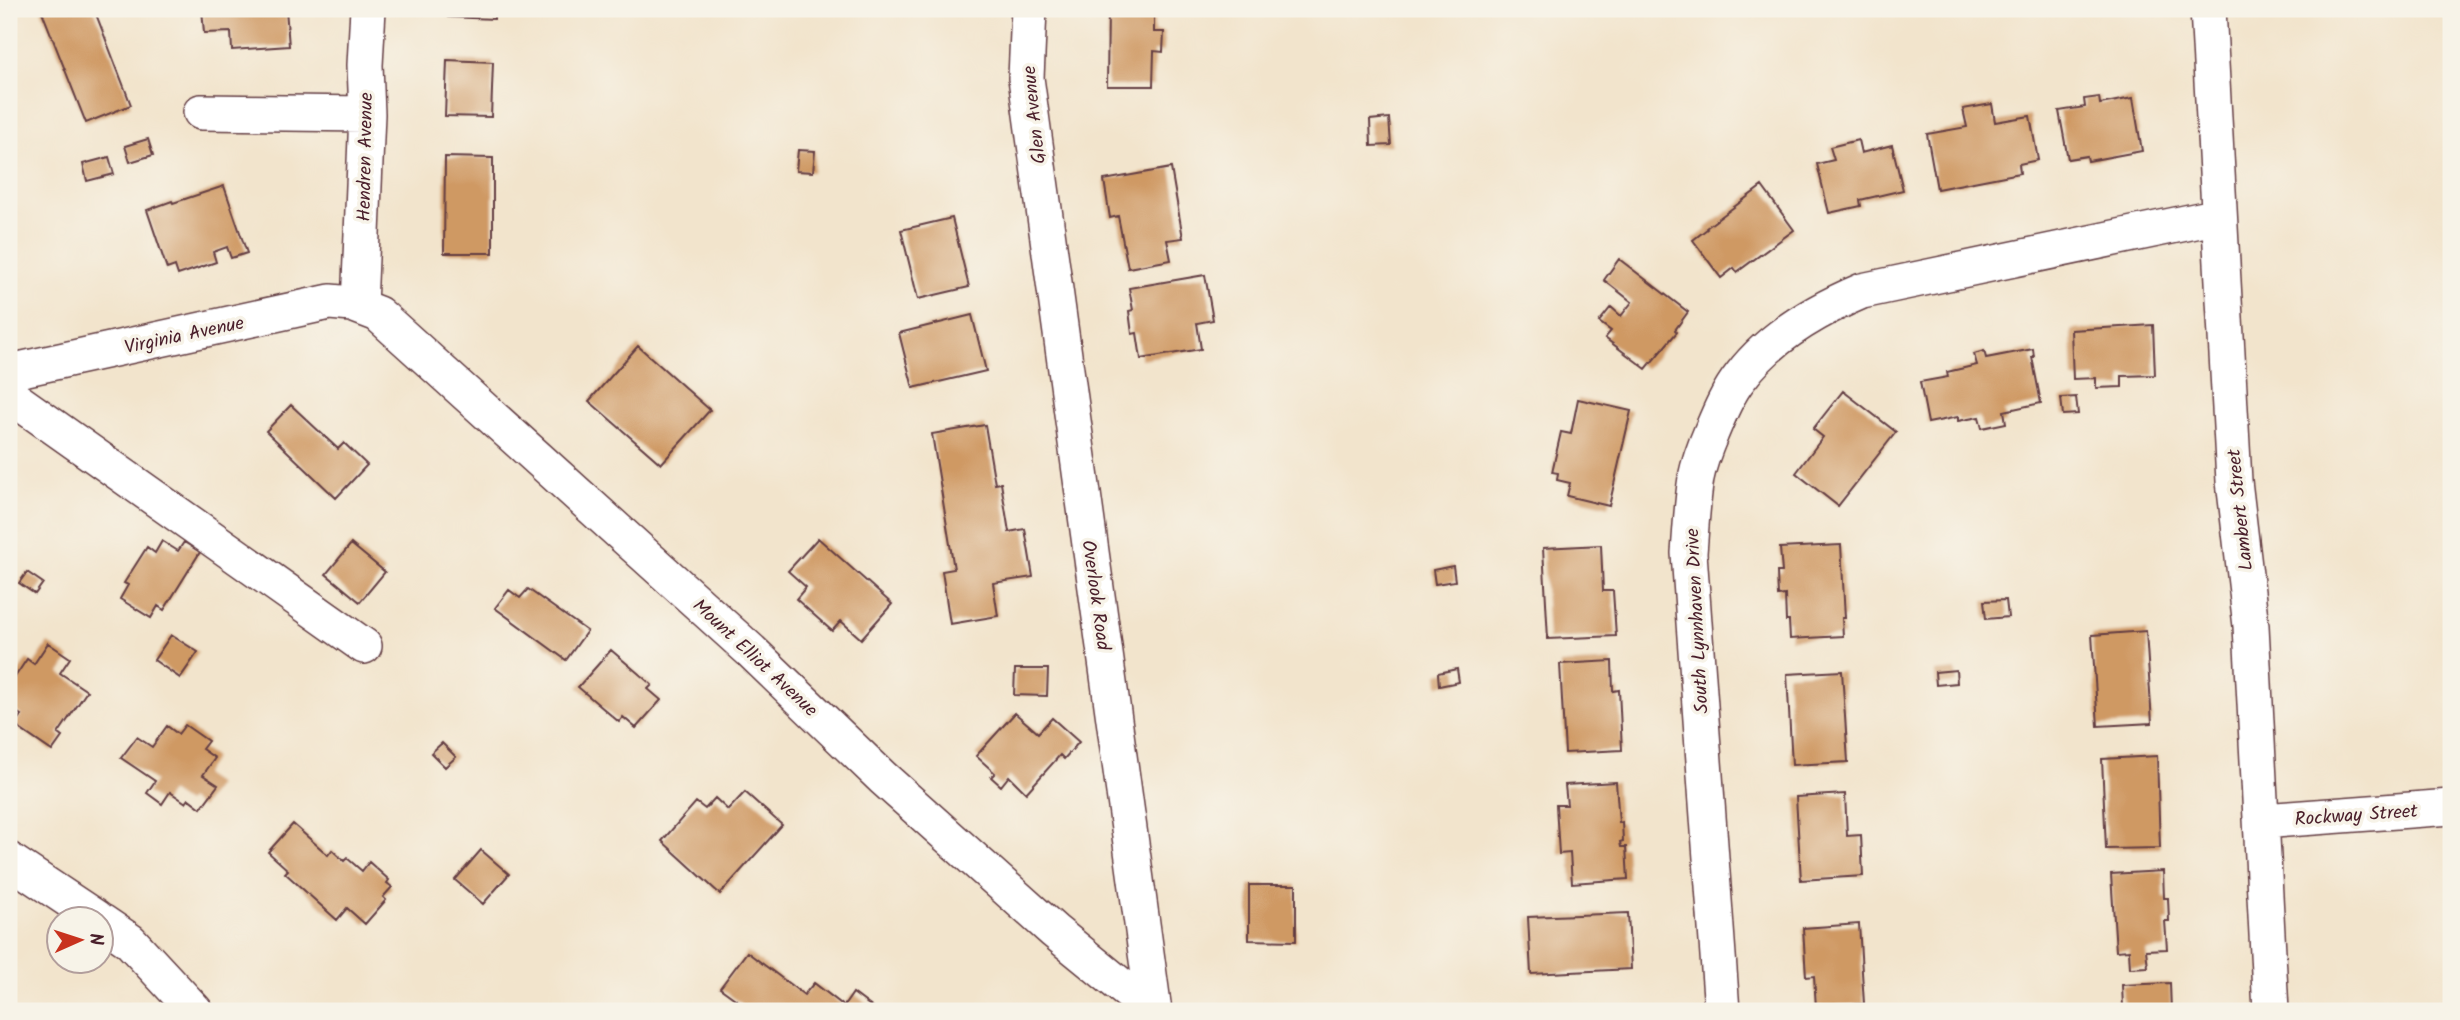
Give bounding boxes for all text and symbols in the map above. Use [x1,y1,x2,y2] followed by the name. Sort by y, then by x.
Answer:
[1015,64,1055,165] street label: Glen Avenue
[350,92,382,222] street label: Hendren Avenue
[122,309,247,363] street label: Virginia Avenue
[2220,447,2262,572] street label: Lambert Street
[1678,527,1718,714] street label: South Lynnhaven Drive
[1072,538,1118,653] street label: Overlook Road
[685,592,825,725] street label: Mount Elliot Avenue
[2294,797,2419,835] street label: Rockway Street
[46,904,116,974] north arrow
[80,932,110,946] text: N

